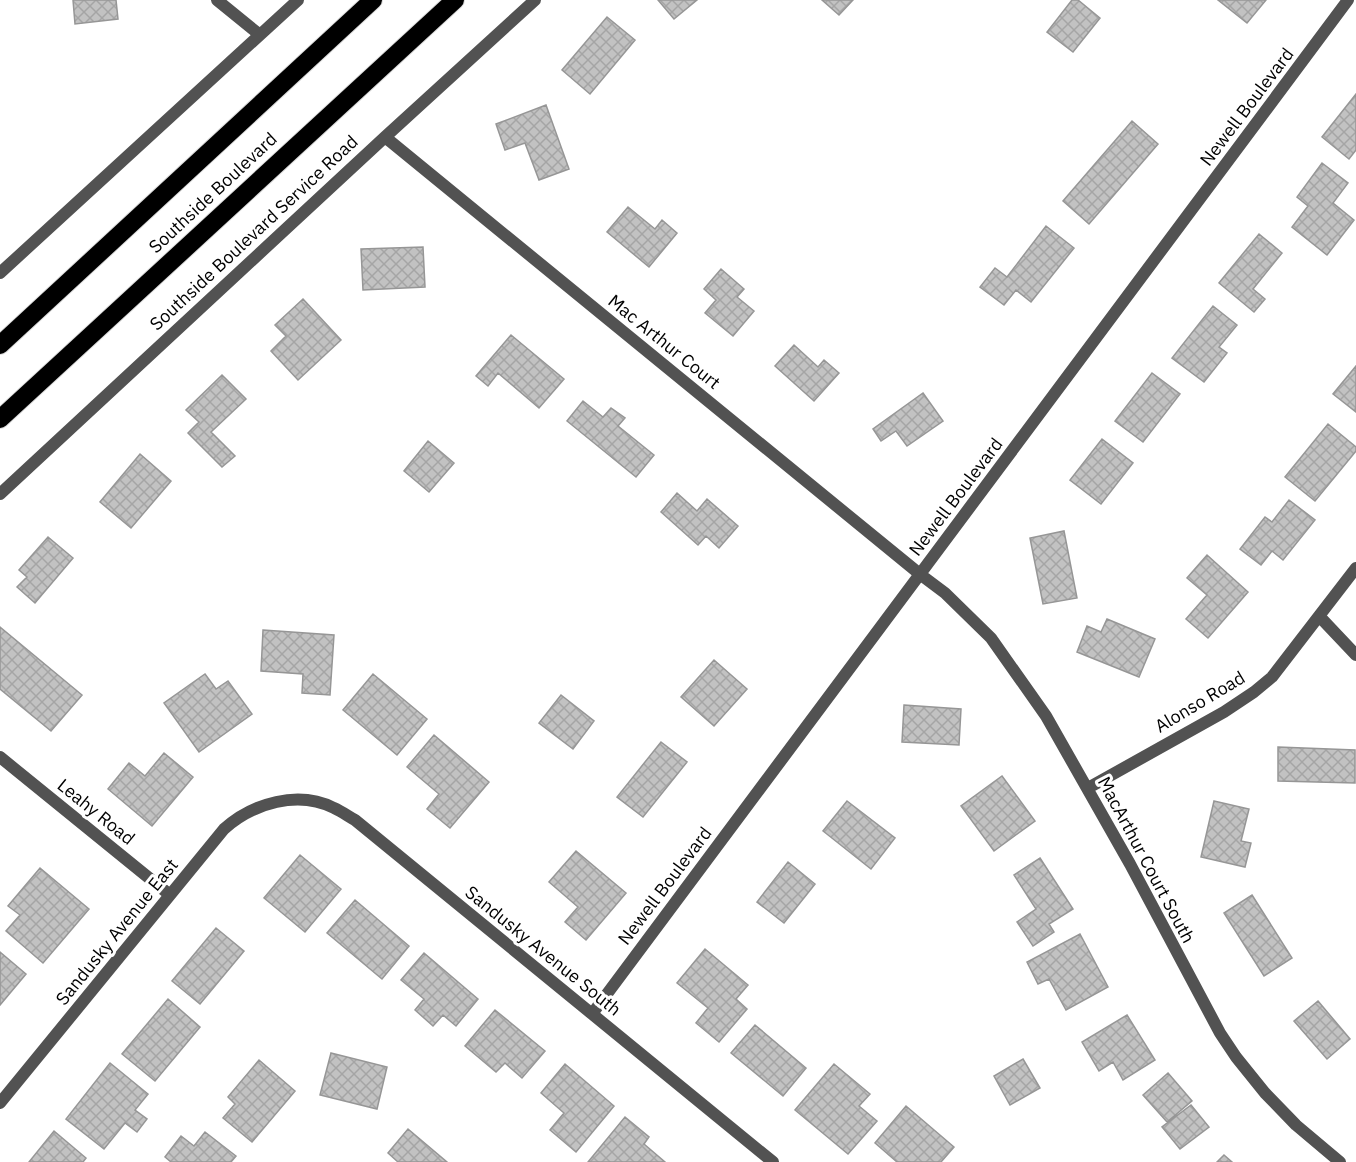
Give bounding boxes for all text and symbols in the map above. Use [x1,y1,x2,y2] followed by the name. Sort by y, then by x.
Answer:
[1195,43,1299,170] street label: Newell Boulevard
[144,127,282,258] street label: Southside Boulevard
[145,130,363,335] street label: Southside Boulevard Service Road
[604,289,725,394] street label: Mac Arthur Court
[904,433,1008,560] street label: Newell Boulevard
[1150,666,1249,737] street label: Alonso Road
[53,773,140,850] street label: Leahy Road
[1093,773,1200,947] street label: MacArthur Court South
[613,822,717,949] street label: Newell Boulevard
[50,854,183,1010] street label: Sandusky Avenue East
[461,881,626,1021] street label: Sandusky Avenue South

